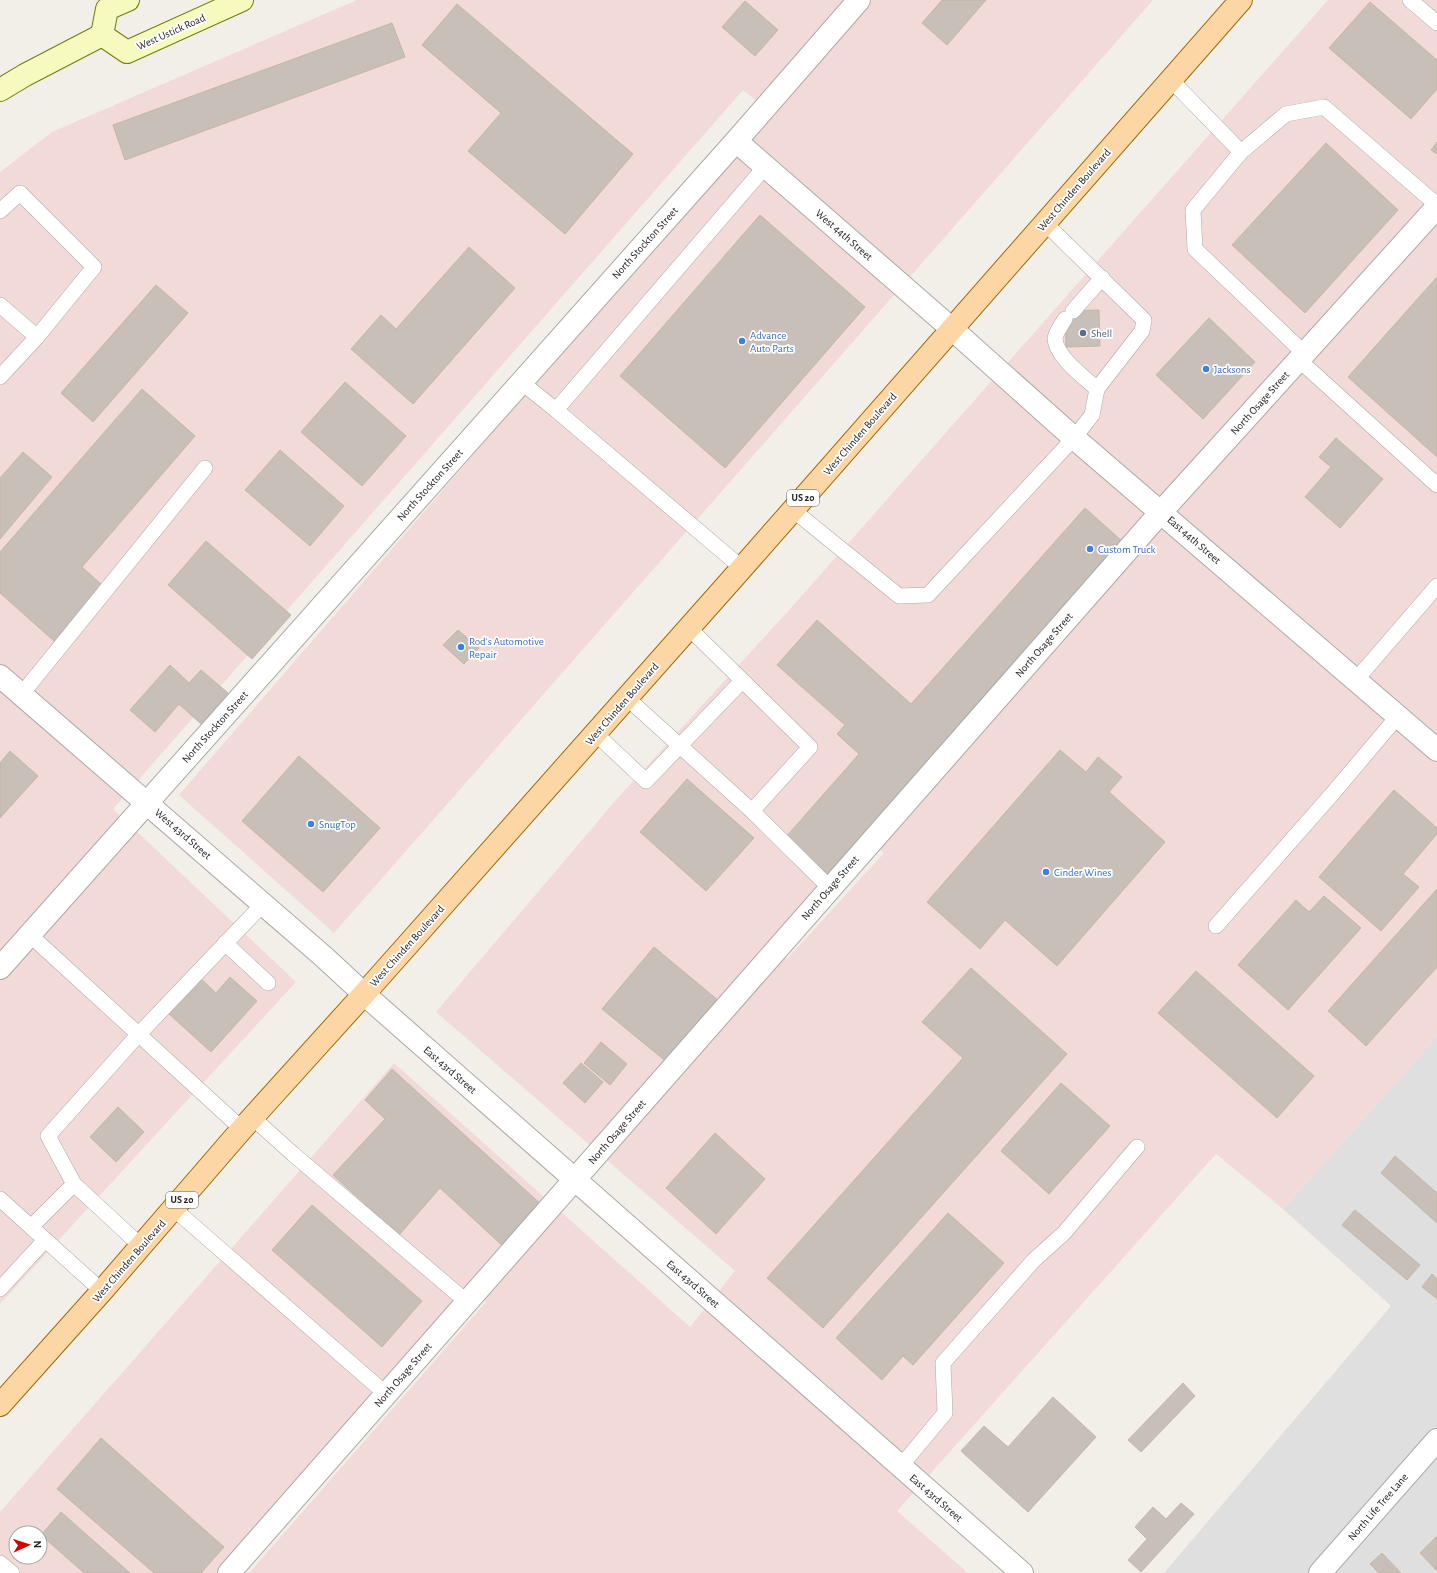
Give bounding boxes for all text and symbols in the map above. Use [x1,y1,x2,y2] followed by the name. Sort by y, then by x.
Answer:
[135,12,207,52] street label: West Ustick Road
[1035,146,1113,233] street label: West Chinden Boulevard
[610,205,680,281] street label: North Stockton Street
[813,207,875,263] street label: West 44th Street
[1078,328,1088,338] marker: Shell
[1091,328,1112,339] place label: Shell
[750,330,794,354] place label: Advance Auto Parts
[737,336,747,346] marker: Advance Auto Parts
[1201,364,1211,374] marker: Jacksons
[1214,364,1251,375] place label: Jacksons
[1229,369,1292,437] street label: North Osage Street
[821,390,899,477] street label: West Chinden Boulevard
[395,447,465,523] street label: North Stockton Street
[787,490,819,506] road number: US 20
[1165,514,1223,566] street label: East 44th Street
[1085,544,1095,554] marker: Custom Truck
[1098,544,1156,555] place label: Custom Truck
[1013,610,1075,679] street label: North Osage Street
[469,636,544,660] place label: Rod's Automotive Repair
[456,642,466,652] marker: Rod's Automotive Repair
[583,660,661,747] street label: West Chinden Boulevard
[180,689,250,765] street label: North Stockton Street
[153,807,214,862] street label: West 43rd Street
[306,819,316,829] marker: SnugTop
[319,819,356,830] place label: SnugTop
[799,853,861,922] street label: North Osage Street
[1041,867,1051,877] marker: Cinder Wines
[1054,867,1112,878] place label: Cinder Wines
[368,903,446,989] street label: West Chinden Boulevard
[421,1044,479,1096] street label: East 43rd Street
[586,1097,648,1166] street label: North Osage Street
[166,1192,198,1208] road number: US 20
[90,1217,168,1304] street label: West Chinden Boulevard
[664,1258,722,1310] street label: East 43rd Street
[372,1340,434,1409] street label: North Osage Street
[1346,1471,1410,1543] street label: North Life Tree Lane
[907,1472,965,1524] street label: East 43rd Street
[8,1525,48,1565] north arrow
[32,1540,43,1549] text: N

